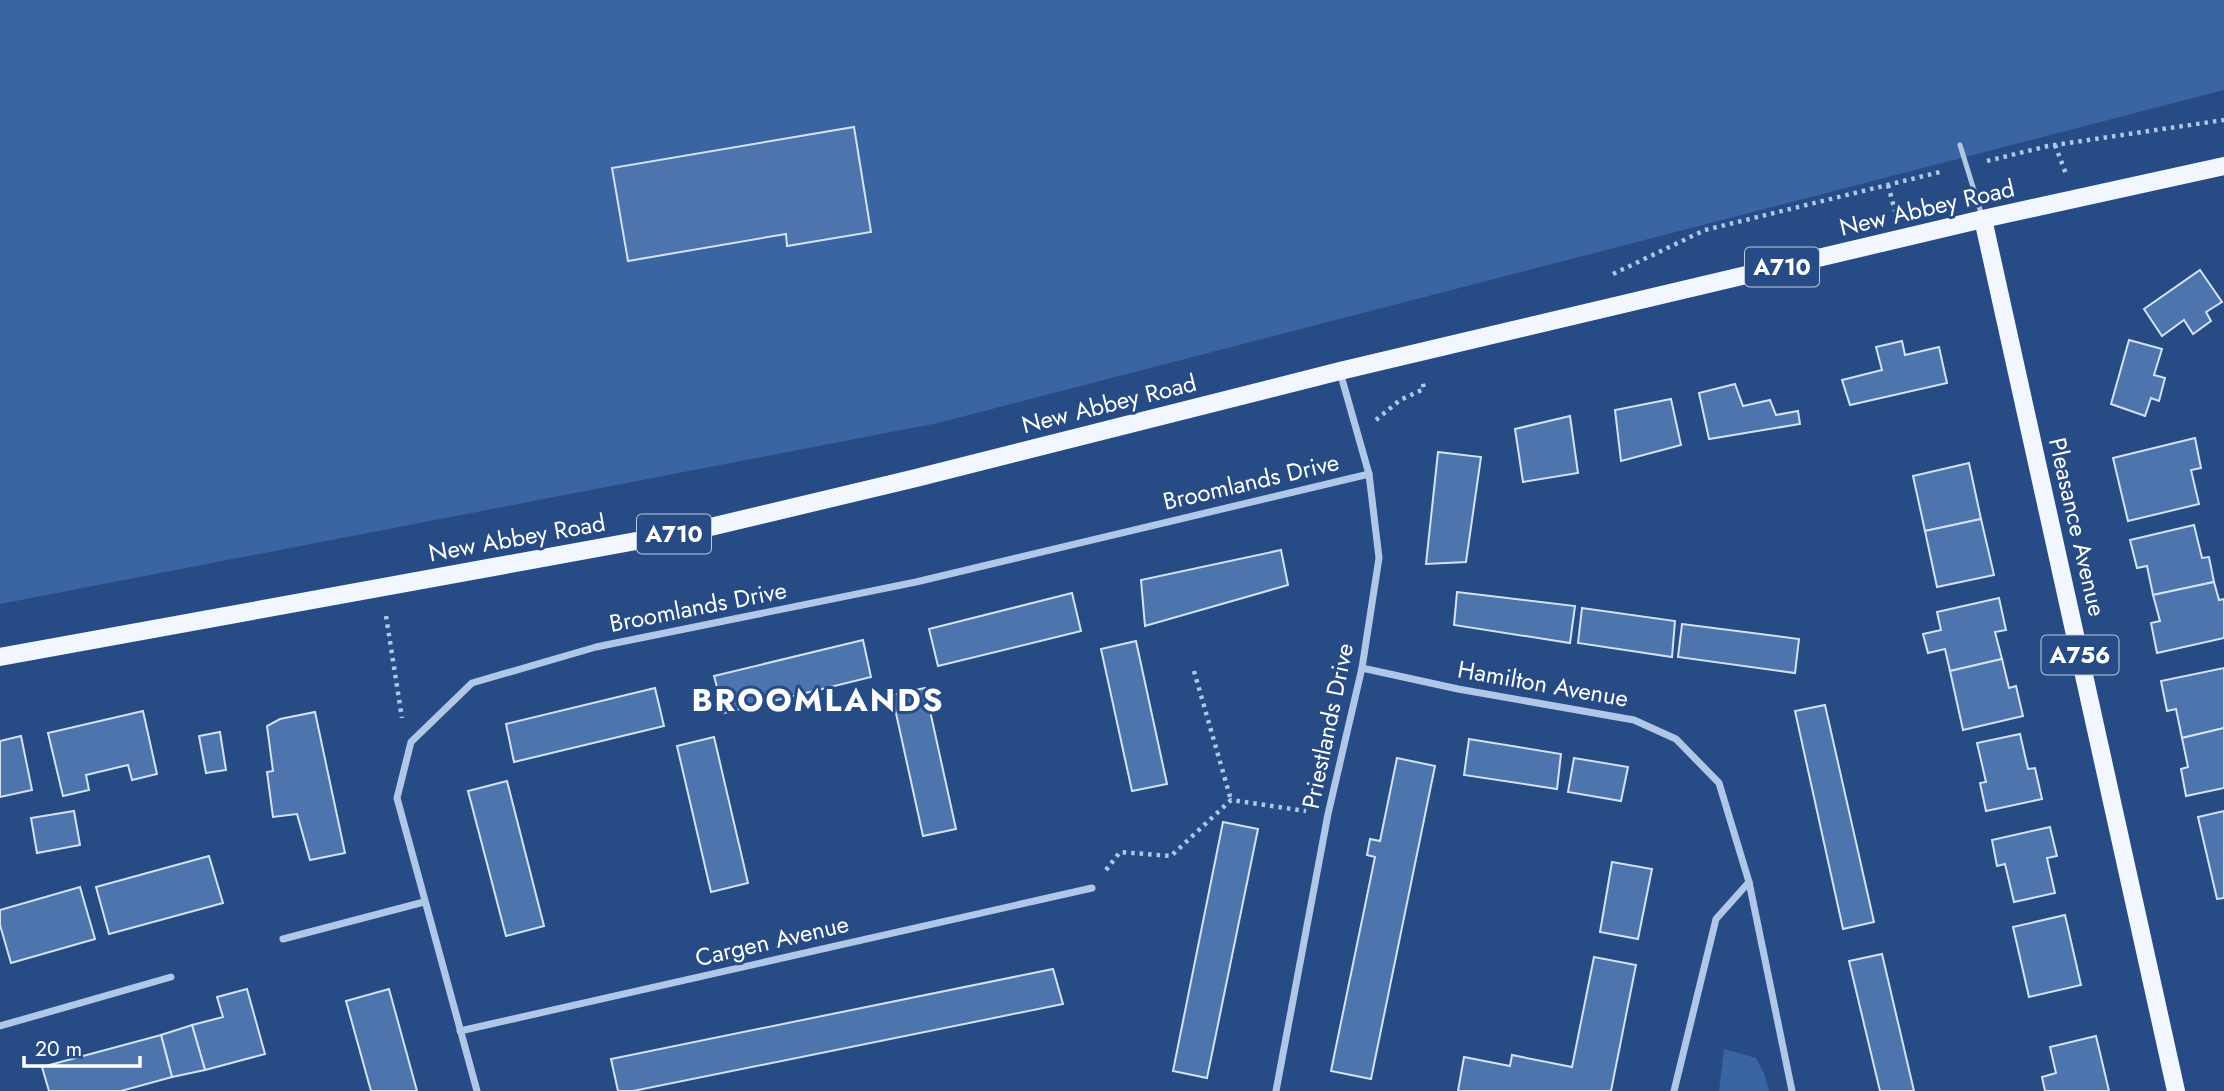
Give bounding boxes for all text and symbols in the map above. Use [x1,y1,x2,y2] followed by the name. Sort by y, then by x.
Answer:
[1836,170,2018,245] street label: New Abbey Road
[1745,248,1819,286] road number: A710
[1018,365,1200,442] street label: New Abbey Road
[2040,434,2115,620] street label: Pleasance Avenue
[1159,444,1342,519] street label: Broomlands Drive
[426,505,608,570] street label: New Abbey Road
[637,514,711,554] road number: A710
[606,572,789,641] street label: Broomlands Drive
[2042,636,2118,674] road number: A756
[1293,640,1362,812] street label: Priestlands Drive
[1455,651,1631,716] street label: Hamilton Avenue
[691,677,945,723] district label: BROOMLANDS
[692,906,852,975] street label: Cargen Avenue
[24,1024,140,1068] scale bar
[35,1034,82,1064] text: 20 m

